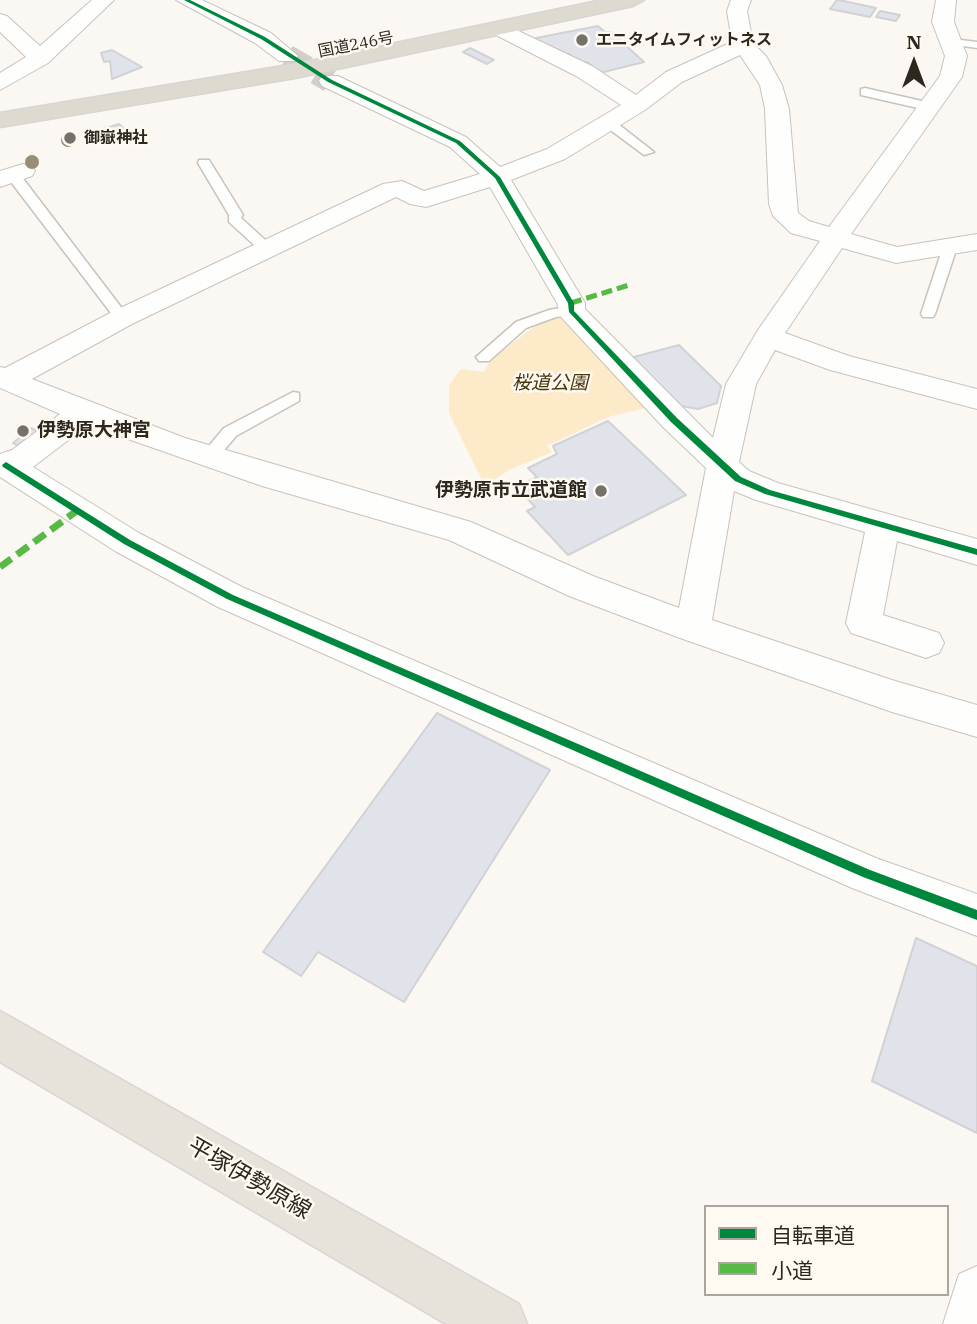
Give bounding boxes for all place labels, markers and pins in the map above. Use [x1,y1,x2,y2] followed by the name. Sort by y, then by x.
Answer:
[596,30,772,50] place label: エニタイムフィットネス
[574,32,590,48] marker: エニタイムフィットネス
[84,128,148,148] place label: 御嶽神社
[62,130,78,146] marker: 御嶽神社
[37,420,151,442] place label: 伊勢原大神宮
[15,423,31,439] marker: 伊勢原大神宮
[435,480,587,502] place label: 伊勢原市立武道館
[593,483,609,499] marker: 伊勢原市立武道館

